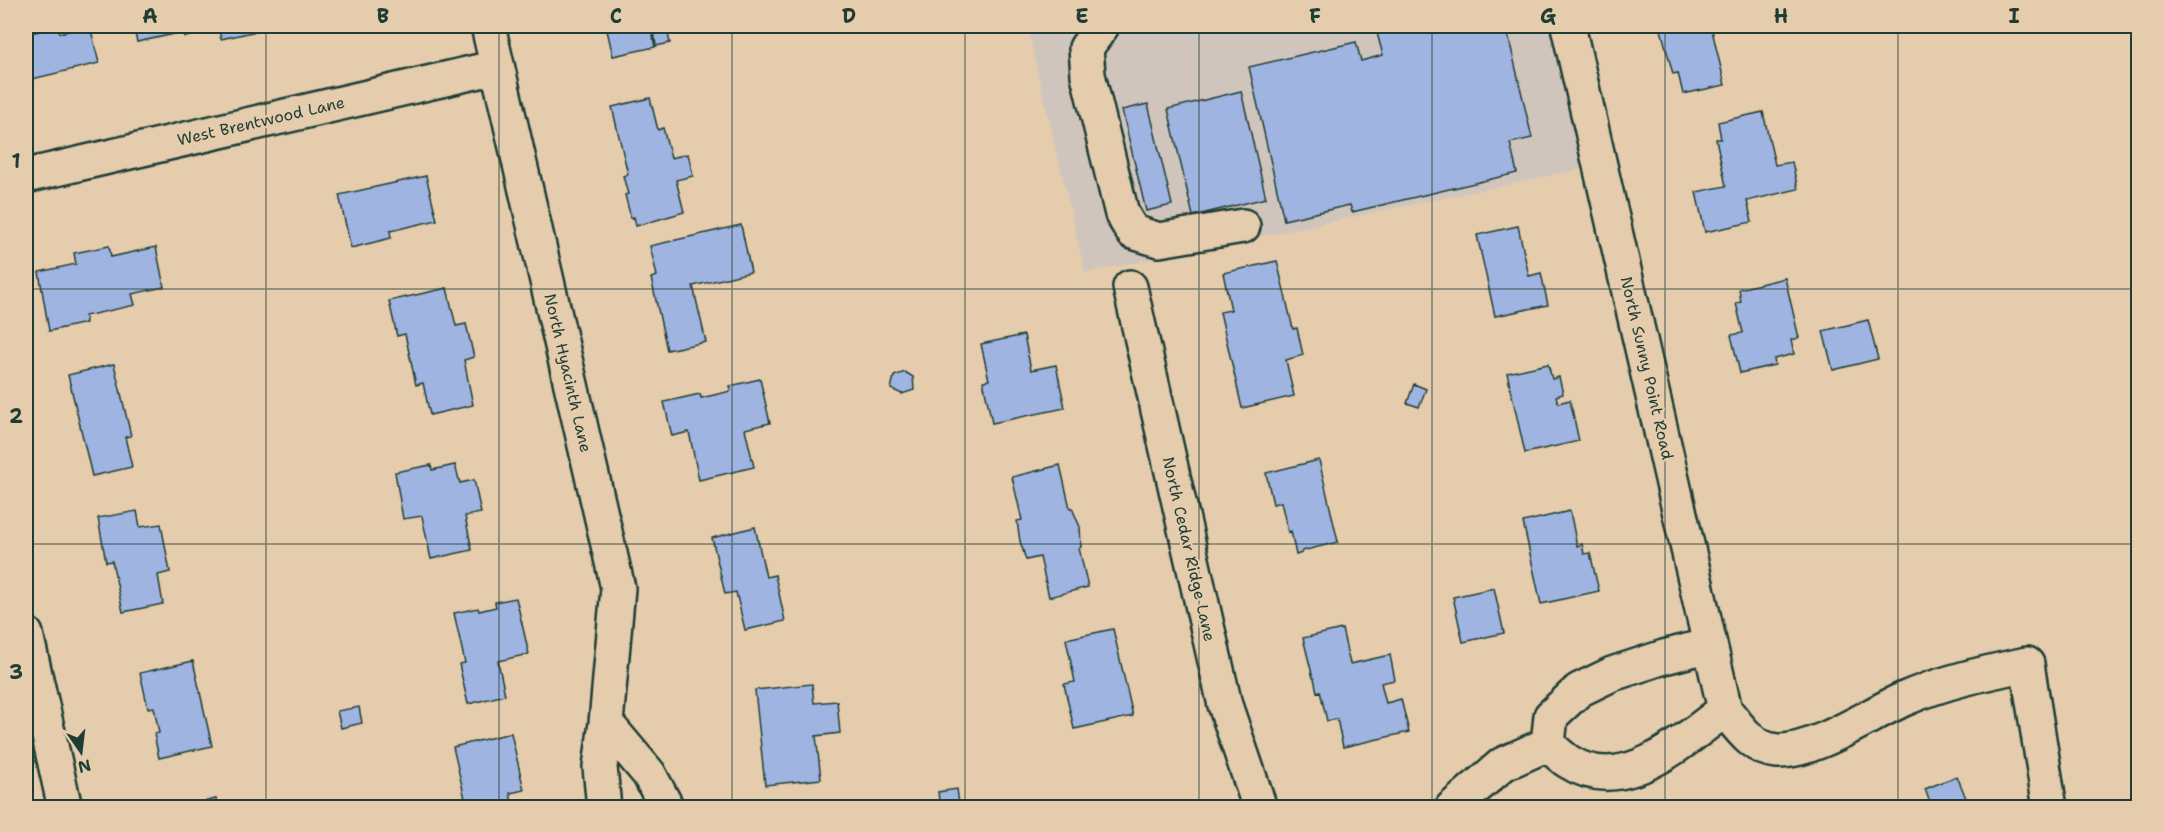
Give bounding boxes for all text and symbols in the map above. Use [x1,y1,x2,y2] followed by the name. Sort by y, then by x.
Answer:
[142,3,158,29] text: A
[377,3,389,29] text: B
[610,3,622,29] text: C
[842,3,856,29] text: D
[1075,3,1089,29] text: E
[1309,3,1321,29] text: F
[1540,3,1556,29] text: G
[1774,3,1788,29] text: H
[2008,3,2020,29] text: I
[175,92,347,150] street label: West Brentwood Lane
[11,148,21,174] text: 1
[1616,274,1678,462] street label: North Sunny Point Road
[539,291,597,455] street label: North Hyacinth Lane
[9,403,23,429] text: 2
[1158,455,1220,643] street label: North Cedar Ridge Lane
[9,659,23,685] text: 3
[51,722,111,782] north arrow
[76,754,93,778] text: N

